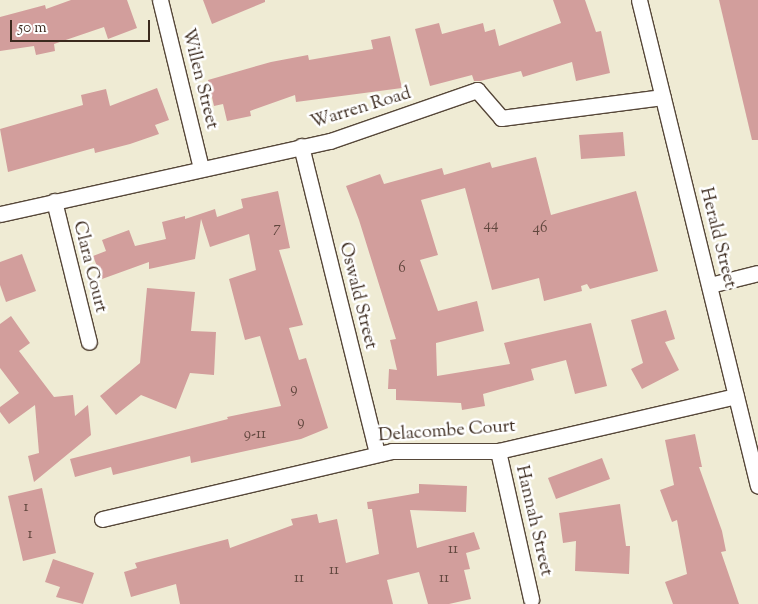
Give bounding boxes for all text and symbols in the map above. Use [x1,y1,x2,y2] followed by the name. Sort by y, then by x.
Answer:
[12,10,152,42] scale bar
[18,18,47,39] text: 50 m
[176,26,222,132] street label: Willen Street
[308,83,414,135] street label: Warren Road
[694,185,740,291] street label: Herald Street
[483,217,499,235] house number: 44
[67,219,111,315] street label: Clara Court
[273,220,281,238] house number: 7
[533,220,547,238] house number: 46
[333,240,381,352] street label: Oswald Street
[398,260,406,278] house number: 6
[290,381,298,399] house number: 9
[297,414,305,432] house number: 9
[378,416,516,448] street label: Delacombe Court
[244,426,266,444] house number: 9-11
[510,464,556,578] street label: Hannah Street
[23,499,29,517] house number: 1
[27,526,33,544] house number: 1
[448,541,458,559] house number: 11
[329,562,339,580] house number: 11
[294,570,304,588] house number: 11
[439,570,449,588] house number: 11

